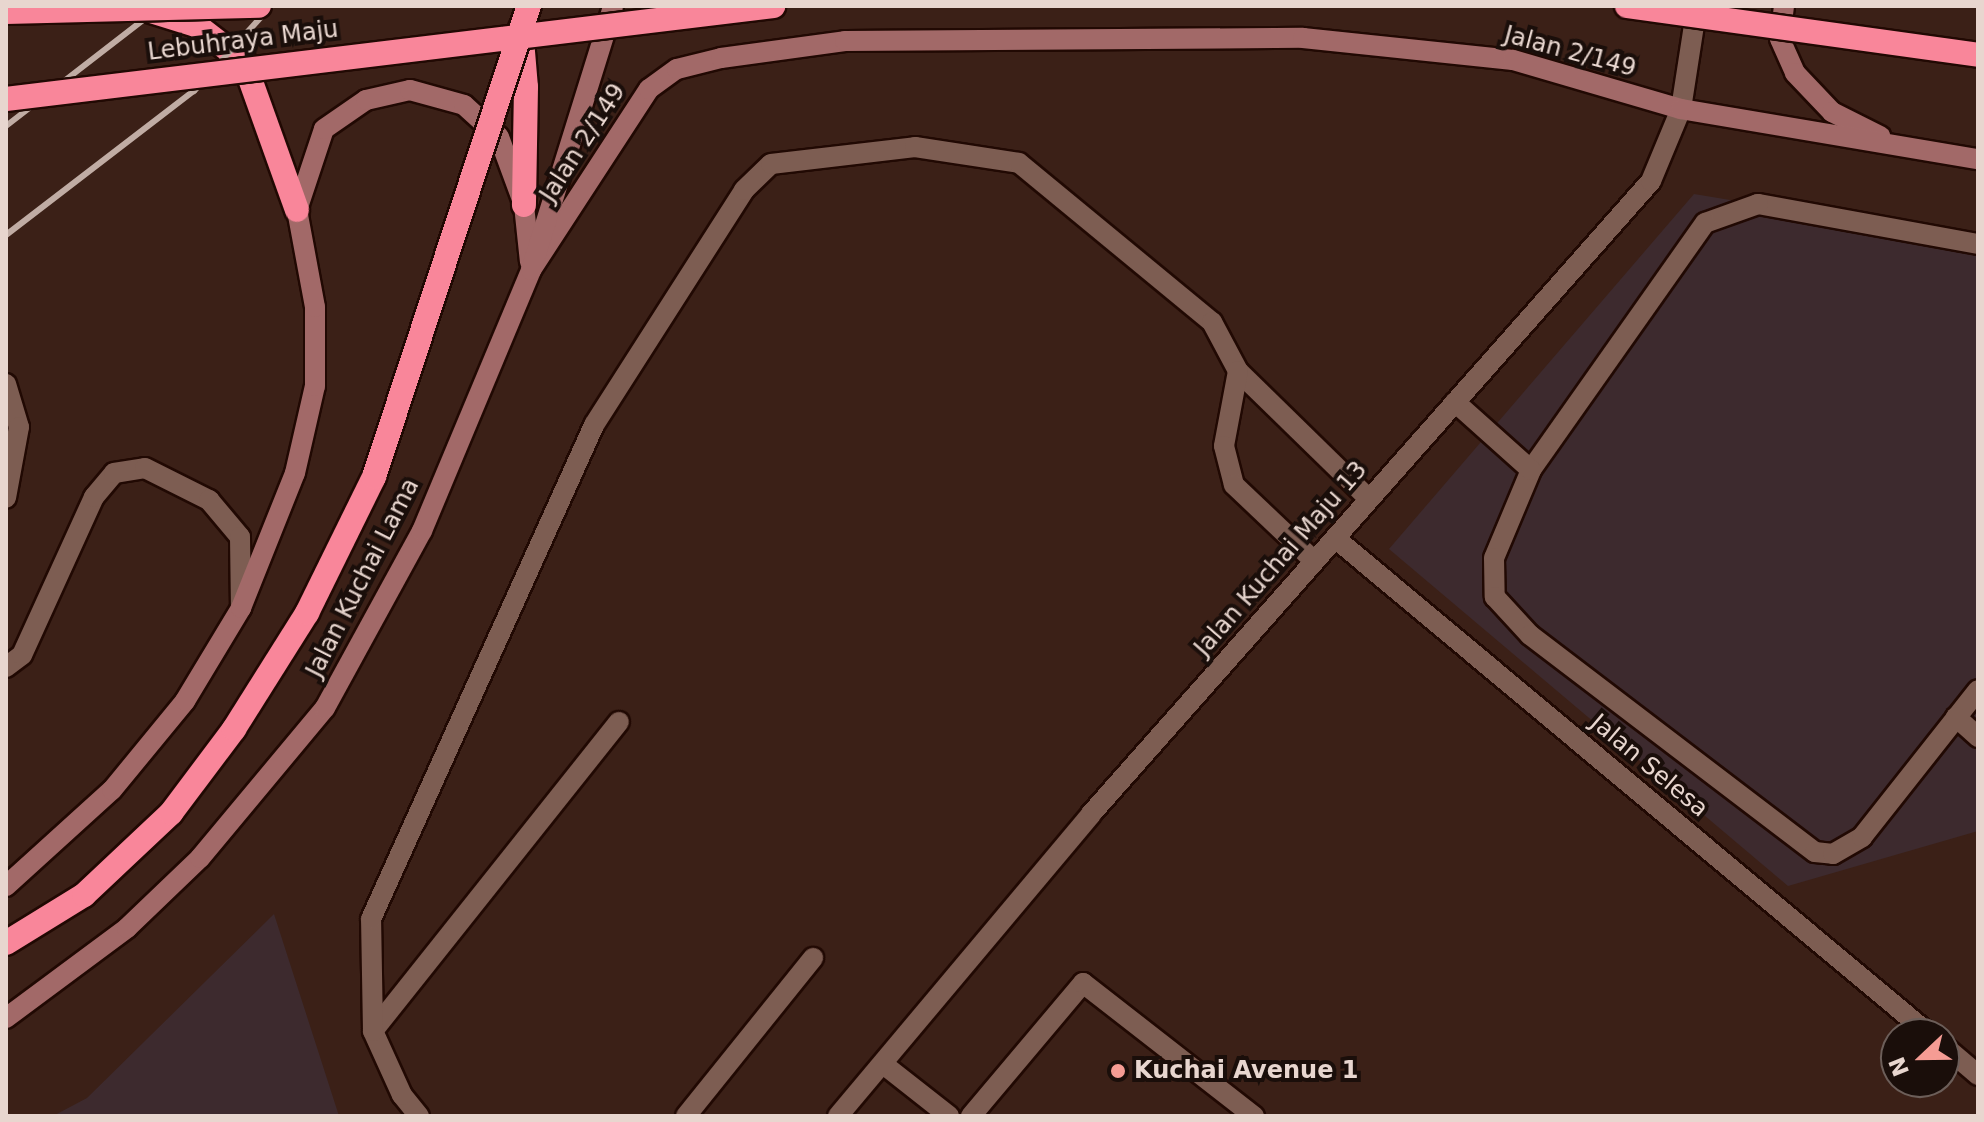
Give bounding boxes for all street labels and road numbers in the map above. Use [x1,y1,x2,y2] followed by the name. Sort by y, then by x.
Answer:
[146,15,340,67] street label: Lebuhraya Maju
[1501,21,1639,83] street label: Jalan 2/149
[534,78,632,208] street label: Jalan 2/149
[1189,456,1373,662] street label: Jalan Kuchai Maju 13
[300,474,426,682] street label: Jalan Kuchai Lama
[1584,708,1714,824] street label: Jalan Selesa

